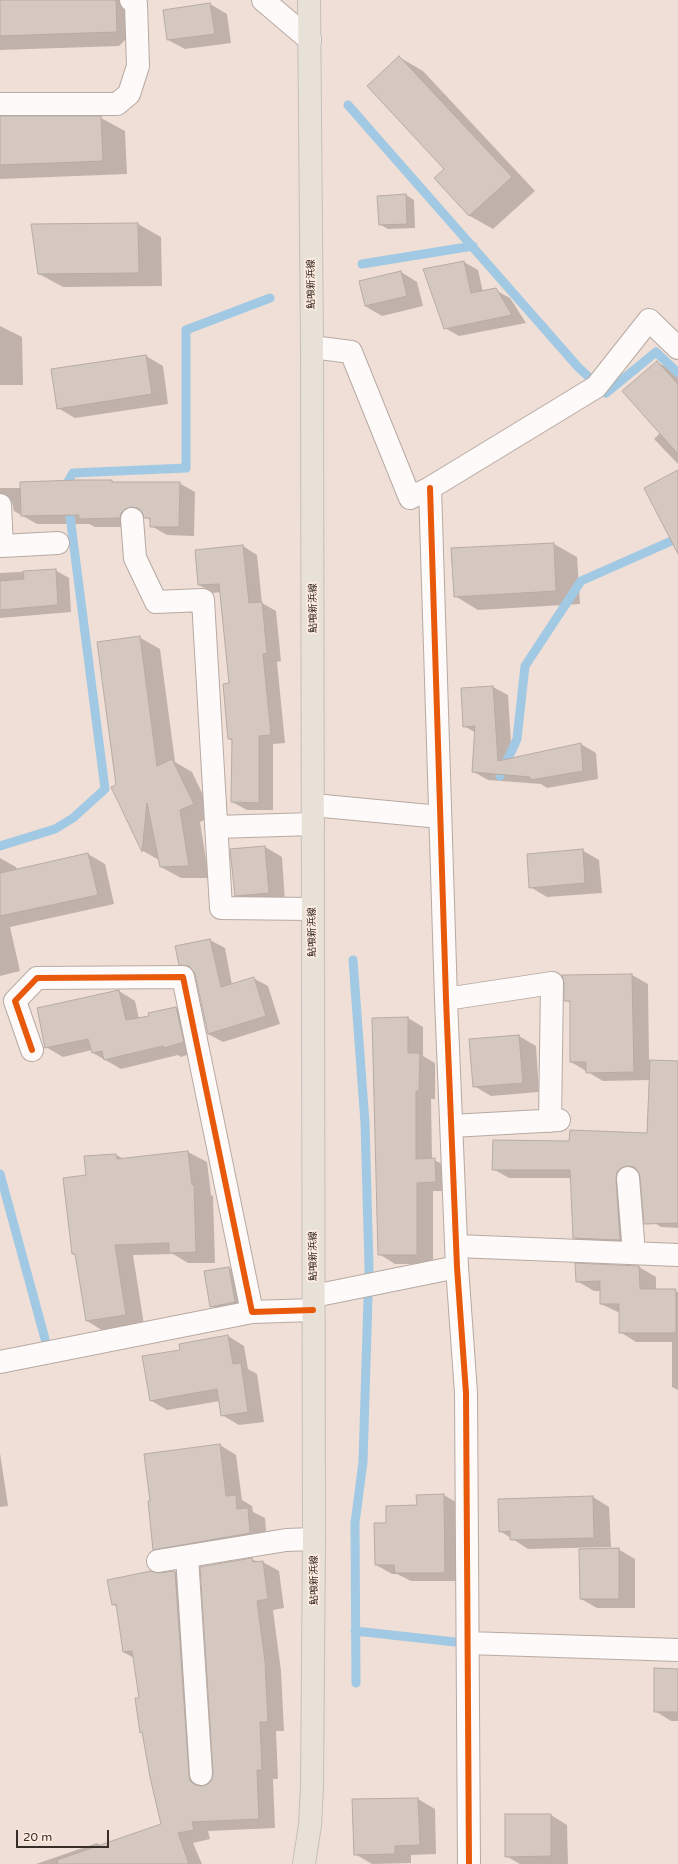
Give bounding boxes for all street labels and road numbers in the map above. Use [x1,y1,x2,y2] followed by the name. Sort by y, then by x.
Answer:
[305,259,317,309] street label: 鮎喰新浜線
[307,583,319,633] street label: 鮎喰新浜線
[306,907,318,957] street label: 鮎喰新浜線
[307,1231,319,1281] street label: 鮎喰新浜線
[308,1555,320,1605] street label: 鮎喰新浜線

